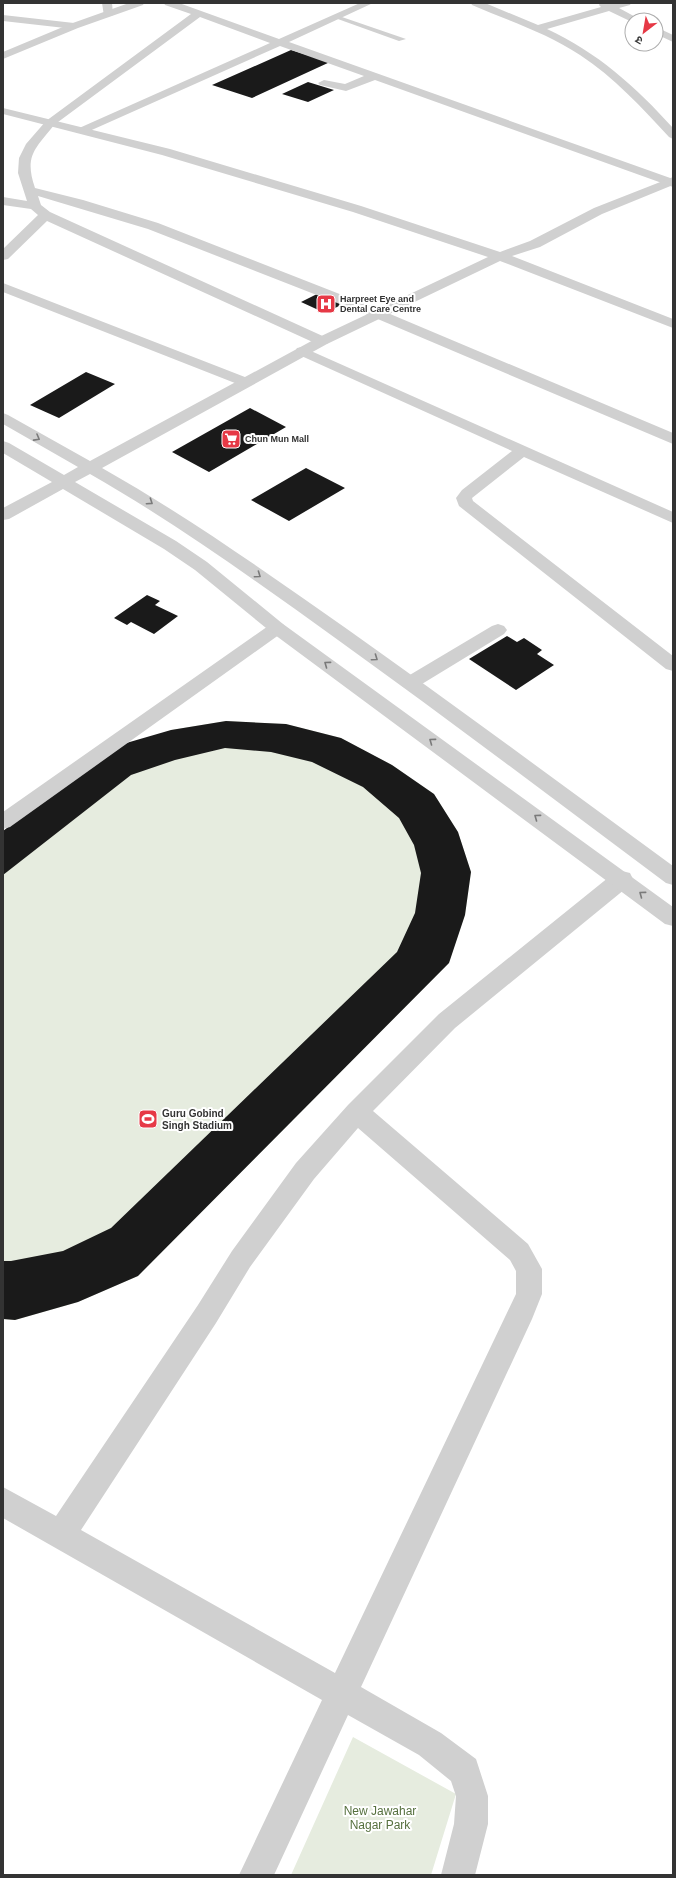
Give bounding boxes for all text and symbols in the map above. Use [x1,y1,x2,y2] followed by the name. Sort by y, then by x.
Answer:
[624,12,664,52] north arrow
[633,33,645,47] text: उ
[315,293,337,315] hospital icon: Harpreet Eye and Dental Care Centre
[340,294,421,314] place label: Harpreet Eye and Dental Care Centre
[220,428,242,450] supermarket icon: Chun Mun Mall
[33,433,40,440] one-way arrow
[245,434,309,444] place label: Chun Mun Mall
[146,497,153,505] one-way arrow
[254,570,261,578] one-way arrow
[371,653,378,661] one-way arrow
[324,662,331,669] one-way arrow
[429,739,436,746] one-way arrow
[534,815,541,822] one-way arrow
[639,892,646,899] one-way arrow
[137,1108,159,1130] sports icon: Guru Gobind Singh Stadium
[162,1108,232,1131] place label: Guru Gobind Singh Stadium
[344,1804,416,1832] park label: New Jawahar Nagar Park

